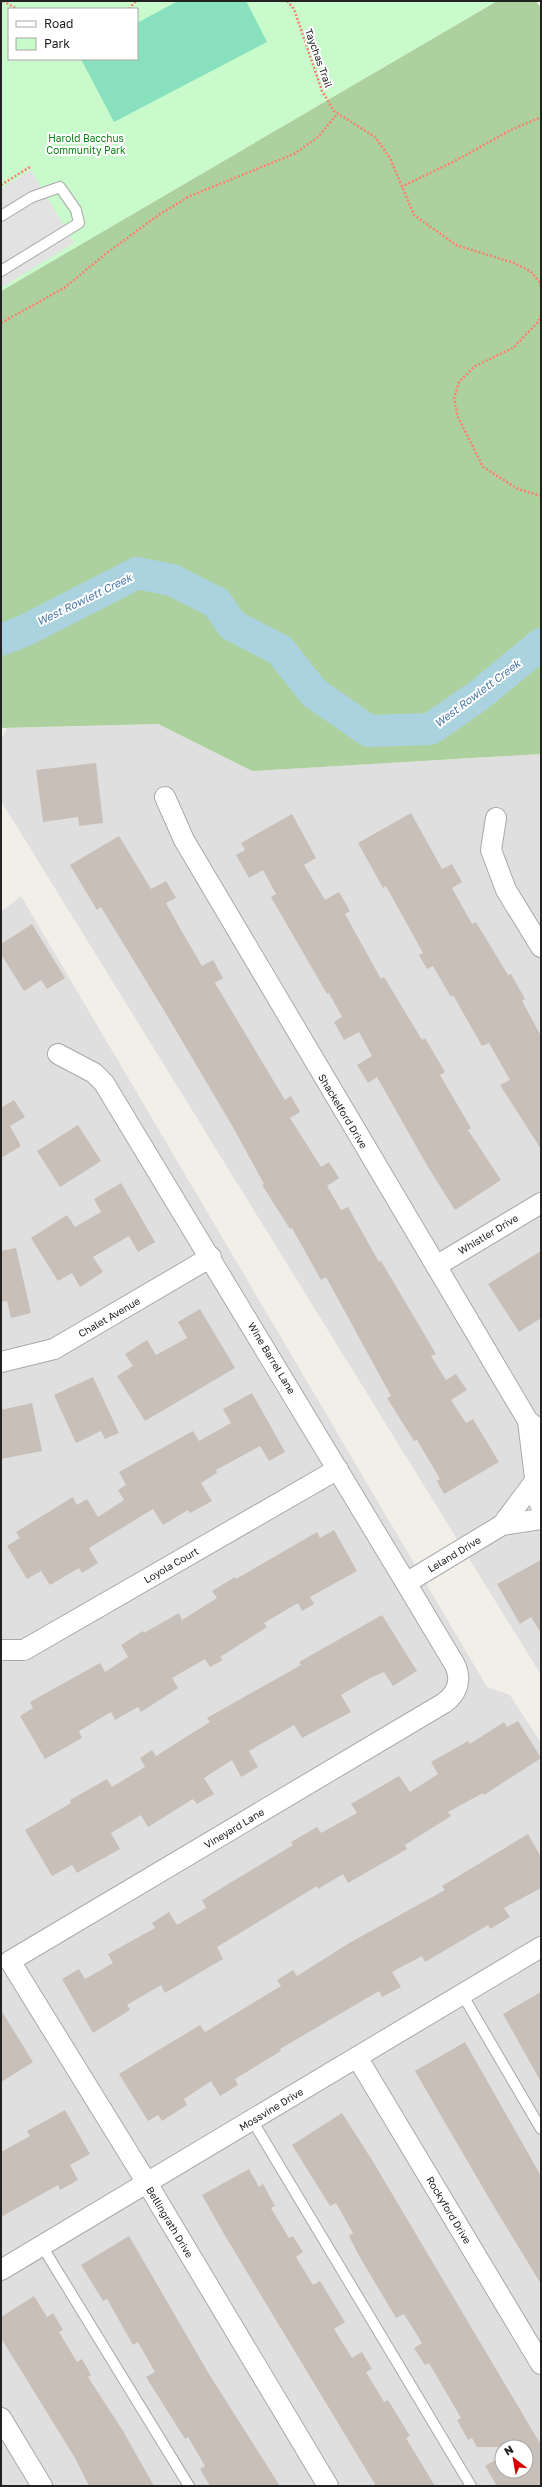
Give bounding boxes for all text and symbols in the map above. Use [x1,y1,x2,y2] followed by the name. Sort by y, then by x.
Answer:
[8,8,138,60] legend
[44,16,73,31] text: Road
[303,27,335,89] street label: Taychas Trail
[44,36,70,51] text: Park
[46,132,126,156] park label: Harold Bacchus Community Park
[34,570,135,628] water label: West Rowlett Creek
[432,655,524,730] water label: West Rowlett Creek
[316,1072,370,1151] street label: Shackelford Drive
[456,1211,520,1257] street label: Whistler Drive
[76,1294,142,1340] street label: Chalet Avenue
[246,1320,298,1396] street label: Wine Barrel Lane
[425,1533,483,1575] street label: Leland Drive
[142,1545,200,1585] street label: Loyola Court
[202,1805,266,1851] street label: Vineyard Lane
[237,2085,305,2133] street label: Mossvine Drive
[424,2174,474,2246] street label: Rockyford Drive
[144,2184,196,2260] street label: Bellingrath Drive
[494,2439,534,2479] north arrow
[502,2442,516,2458] text: N

